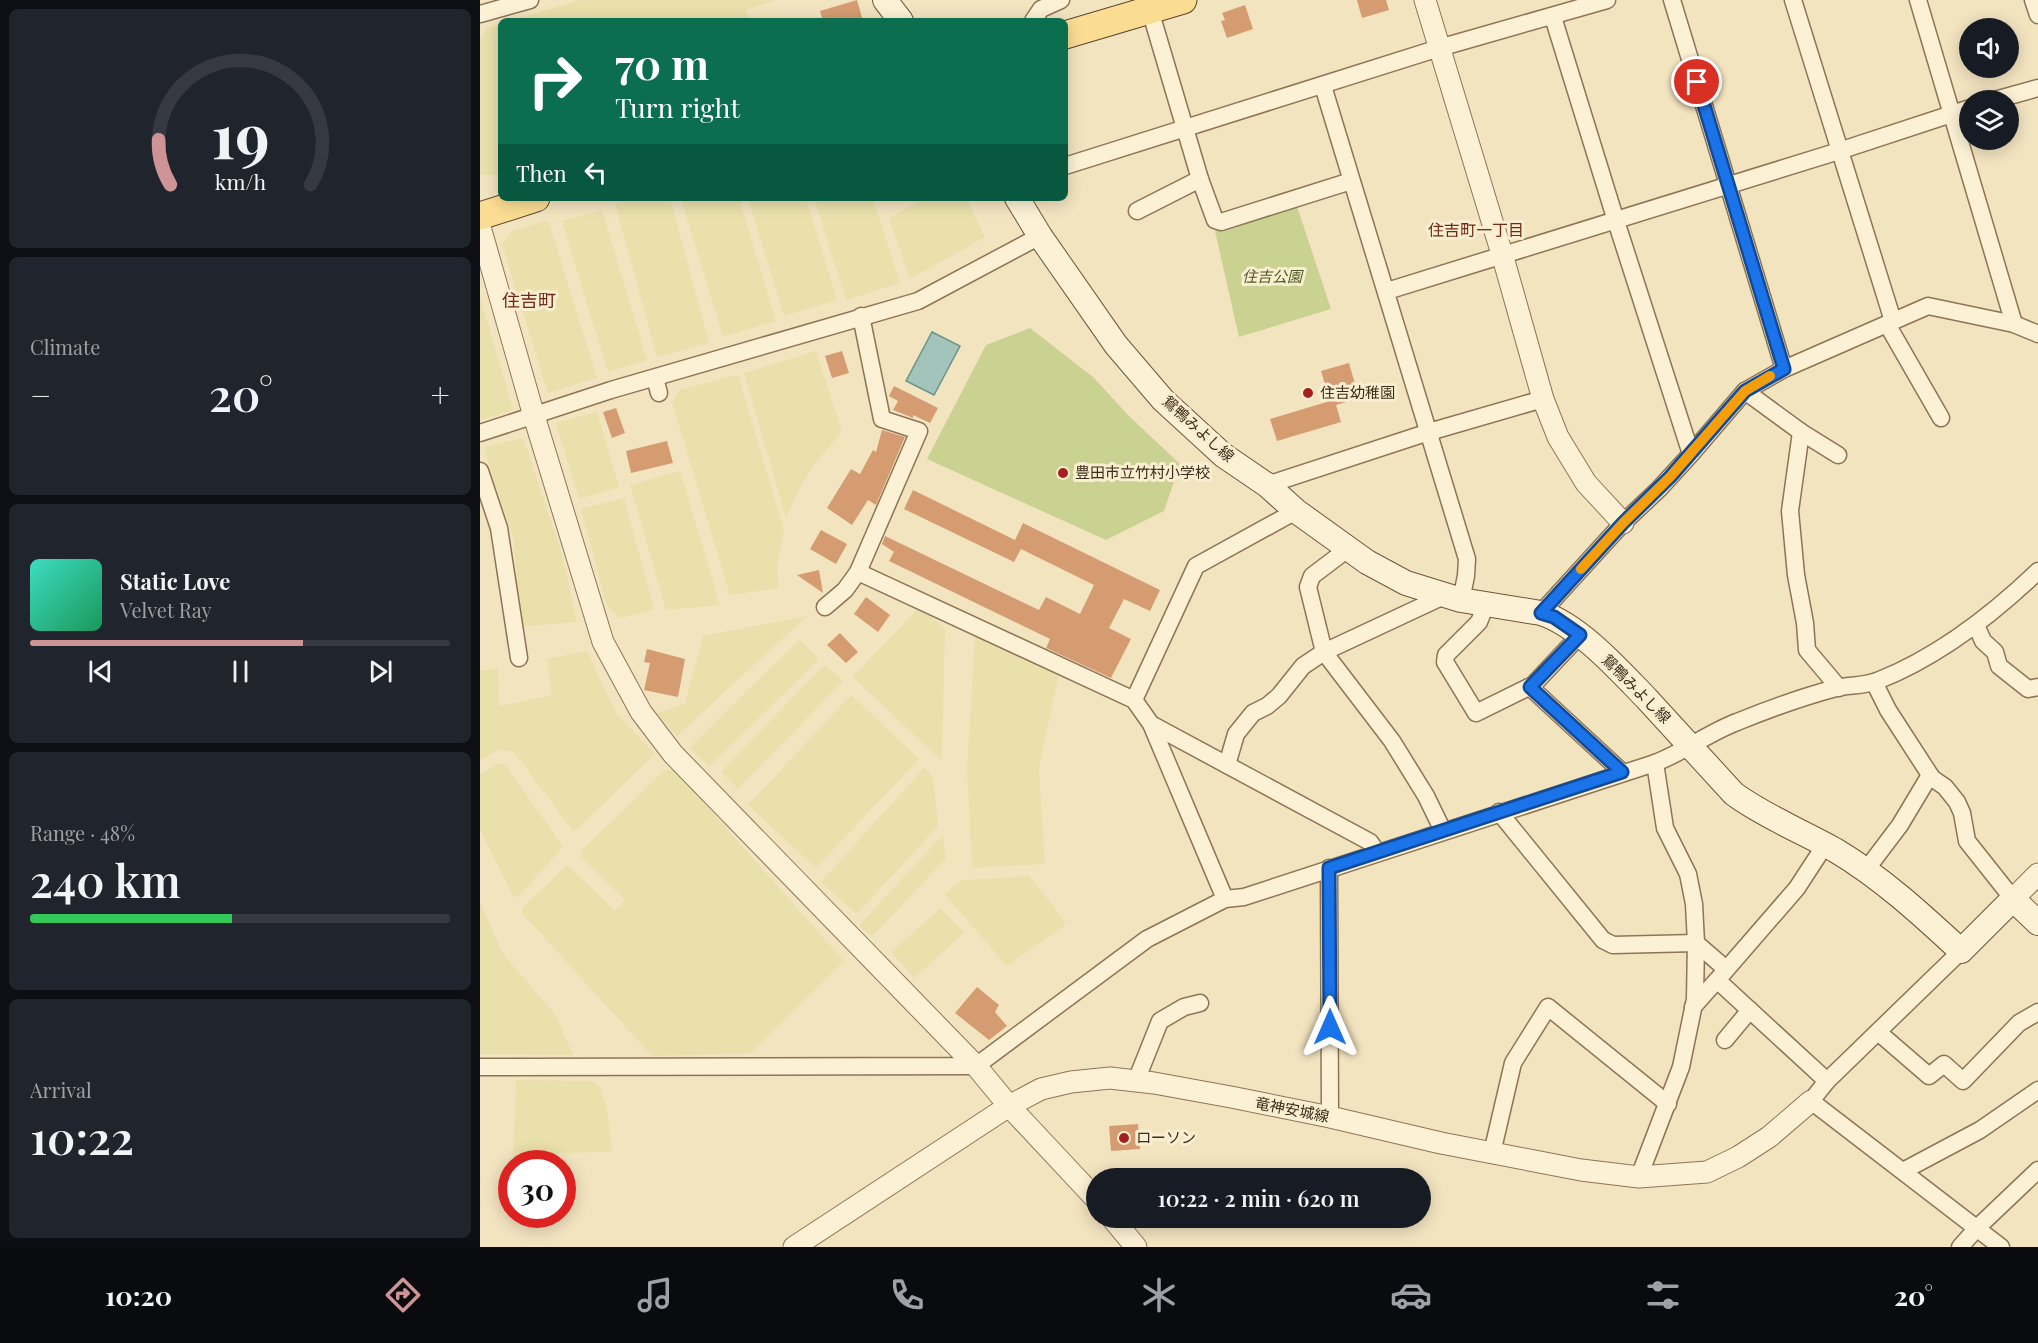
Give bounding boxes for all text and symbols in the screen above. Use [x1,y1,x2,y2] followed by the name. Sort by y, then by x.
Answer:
[1959,18,2019,150] map controls
[1959,18,2019,78] button: sound
[615,35,709,91] text: 70 m
[516,42,594,120] icon: right
[1671,56,1722,107] pin
[1680,65,1713,98] icon: arrive
[615,89,740,125] text: Turn right
[1959,90,2019,150] button: layers
[211,91,269,175] text: 19
[579,156,612,189] icon: left
[516,158,567,188] text: Then
[214,168,266,196] text: km/h
[1428,219,1524,240] district label: 住吉町一丁目
[1242,266,1304,286] park label: 住吉公園
[502,288,556,312] district label: 住吉町
[30,333,100,360] text: Climate
[209,363,273,423] text: 20°
[30,372,51,416] text: −
[431,372,450,416] text: +
[1320,382,1395,402] place label: 住吉幼稚園
[1301,386,1315,400] marker: 住吉幼稚園
[1159,391,1239,466] street label: 鴛鴨みよし線
[1075,462,1210,482] place label: 豊田市立竹村小学校
[1056,466,1070,480] marker: 豊田市立竹村小学校
[120,566,230,596] text: Static Love
[120,596,212,623] text: Velvet Ray
[1598,649,1676,727] street label: 鴛鴨みよし線
[84,655,117,688] icon: previous
[224,655,257,688] icon: pause
[364,655,397,688] icon: next
[30,819,135,846] text: Range · 48%
[30,849,181,909] text: 240 km
[1298,995,1362,1059] position arrow
[30,1076,92,1103] text: Arrival
[1253,1092,1331,1126] street label: 竜神安城線
[30,1106,134,1166] text: 10:22
[1136,1127,1196,1147] place label: ローソン
[1117,1131,1131,1145] marker: ローソン
[498,1150,576,1228] speed limit sign: 30
[1158,1183,1360,1213] text: 10:22 · 2 min · 620 m
[382,1274,424,1316] icon: directions
[634,1274,676,1316] icon: music
[886,1274,928,1316] icon: phone
[1138,1274,1180,1316] icon: climate
[1390,1274,1432,1316] icon: car
[1642,1274,1684,1316] icon: filters
[105,1277,172,1313] text: 10:20
[1894,1277,1933,1313] text: 20°

